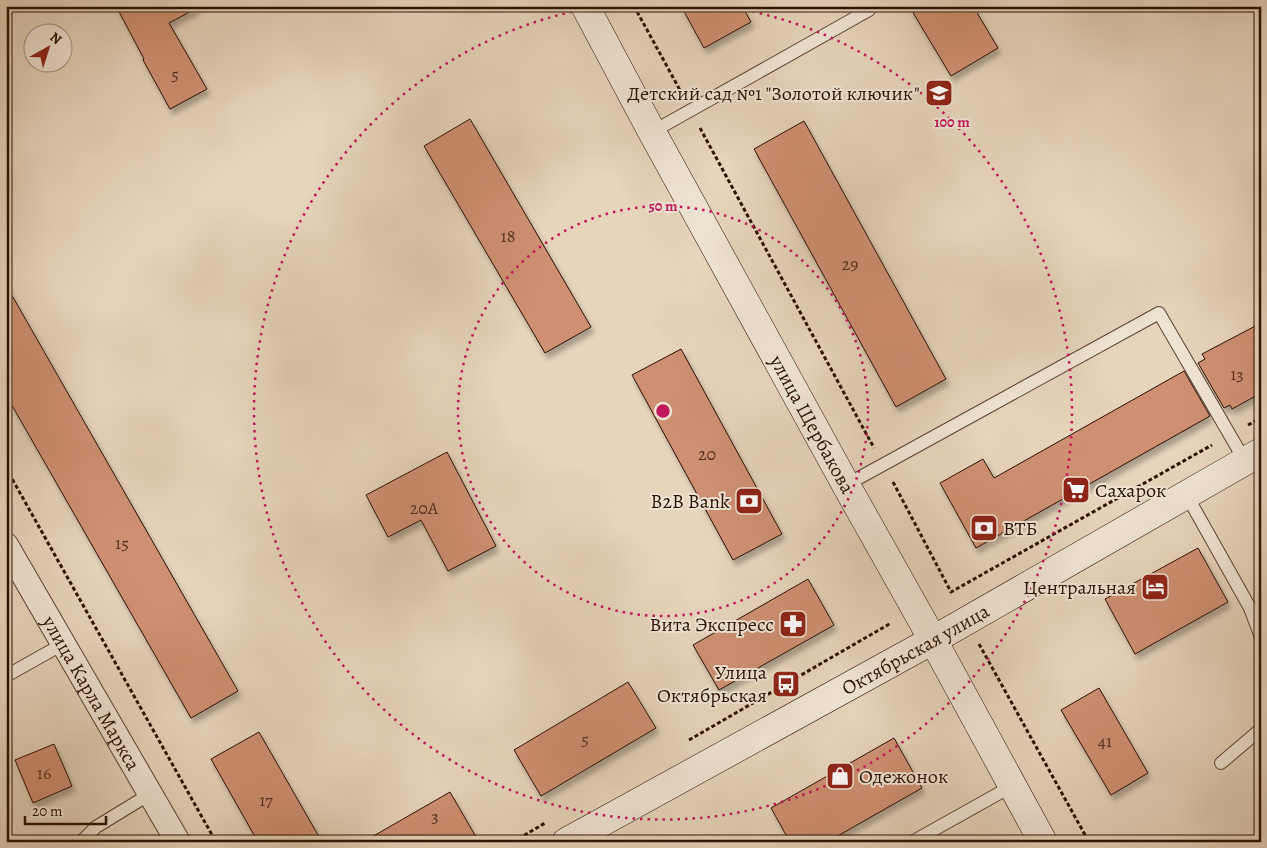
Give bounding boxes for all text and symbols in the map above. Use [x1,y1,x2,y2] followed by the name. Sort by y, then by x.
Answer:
[22,22,72,72] north arrow
[46,28,66,49] text: N
[171,62,179,86] house number: 5
[924,78,954,108] school or university icon: Детский сад №1 "Золотой ключик"
[627,80,920,107] place label: Детский сад №1 "Золотой ключик"
[934,112,970,132] text: 100 m
[648,196,678,216] text: 50 m
[501,224,515,248] house number: 18
[842,252,858,276] house number: 29
[763,349,862,499] street label: улица Щербакова
[1230,362,1244,386] house number: 13
[654,402,672,420] centre of rings
[698,442,716,466] house number: 20
[1061,475,1091,505] supermarket icon: Сахарок
[1095,477,1166,504] place label: Сахарок
[734,486,764,516] bank icon: B2B Bank
[651,488,730,515] place label: B2B Bank
[410,496,439,520] house number: 20А
[969,513,999,543] bank icon: ВТБ
[1003,515,1037,542] place label: ВТБ
[115,531,129,555] house number: 15
[1140,572,1170,602] hotel icon: Центральная
[1023,574,1136,601] place label: Центральная
[837,597,995,701] street label: Октябрьская улица
[778,609,808,639] pharmacy icon: Вита Экспресс
[36,610,148,776] street label: улица Карла Маркса
[649,611,774,638] place label: Вита Экспресс
[657,659,768,709] place label: Улица Октябрьская
[771,669,801,699] bus stop icon: Улица Октябрьская
[581,727,589,751] house number: 5
[1098,729,1112,753] house number: 41
[37,761,51,785] house number: 16
[825,761,855,791] shop icon: Одежонок
[859,763,948,790] place label: Одежонок
[259,788,273,812] house number: 17
[25,793,106,825] scale bar
[32,801,63,821] text: 20 m
[431,804,439,828] house number: 3

